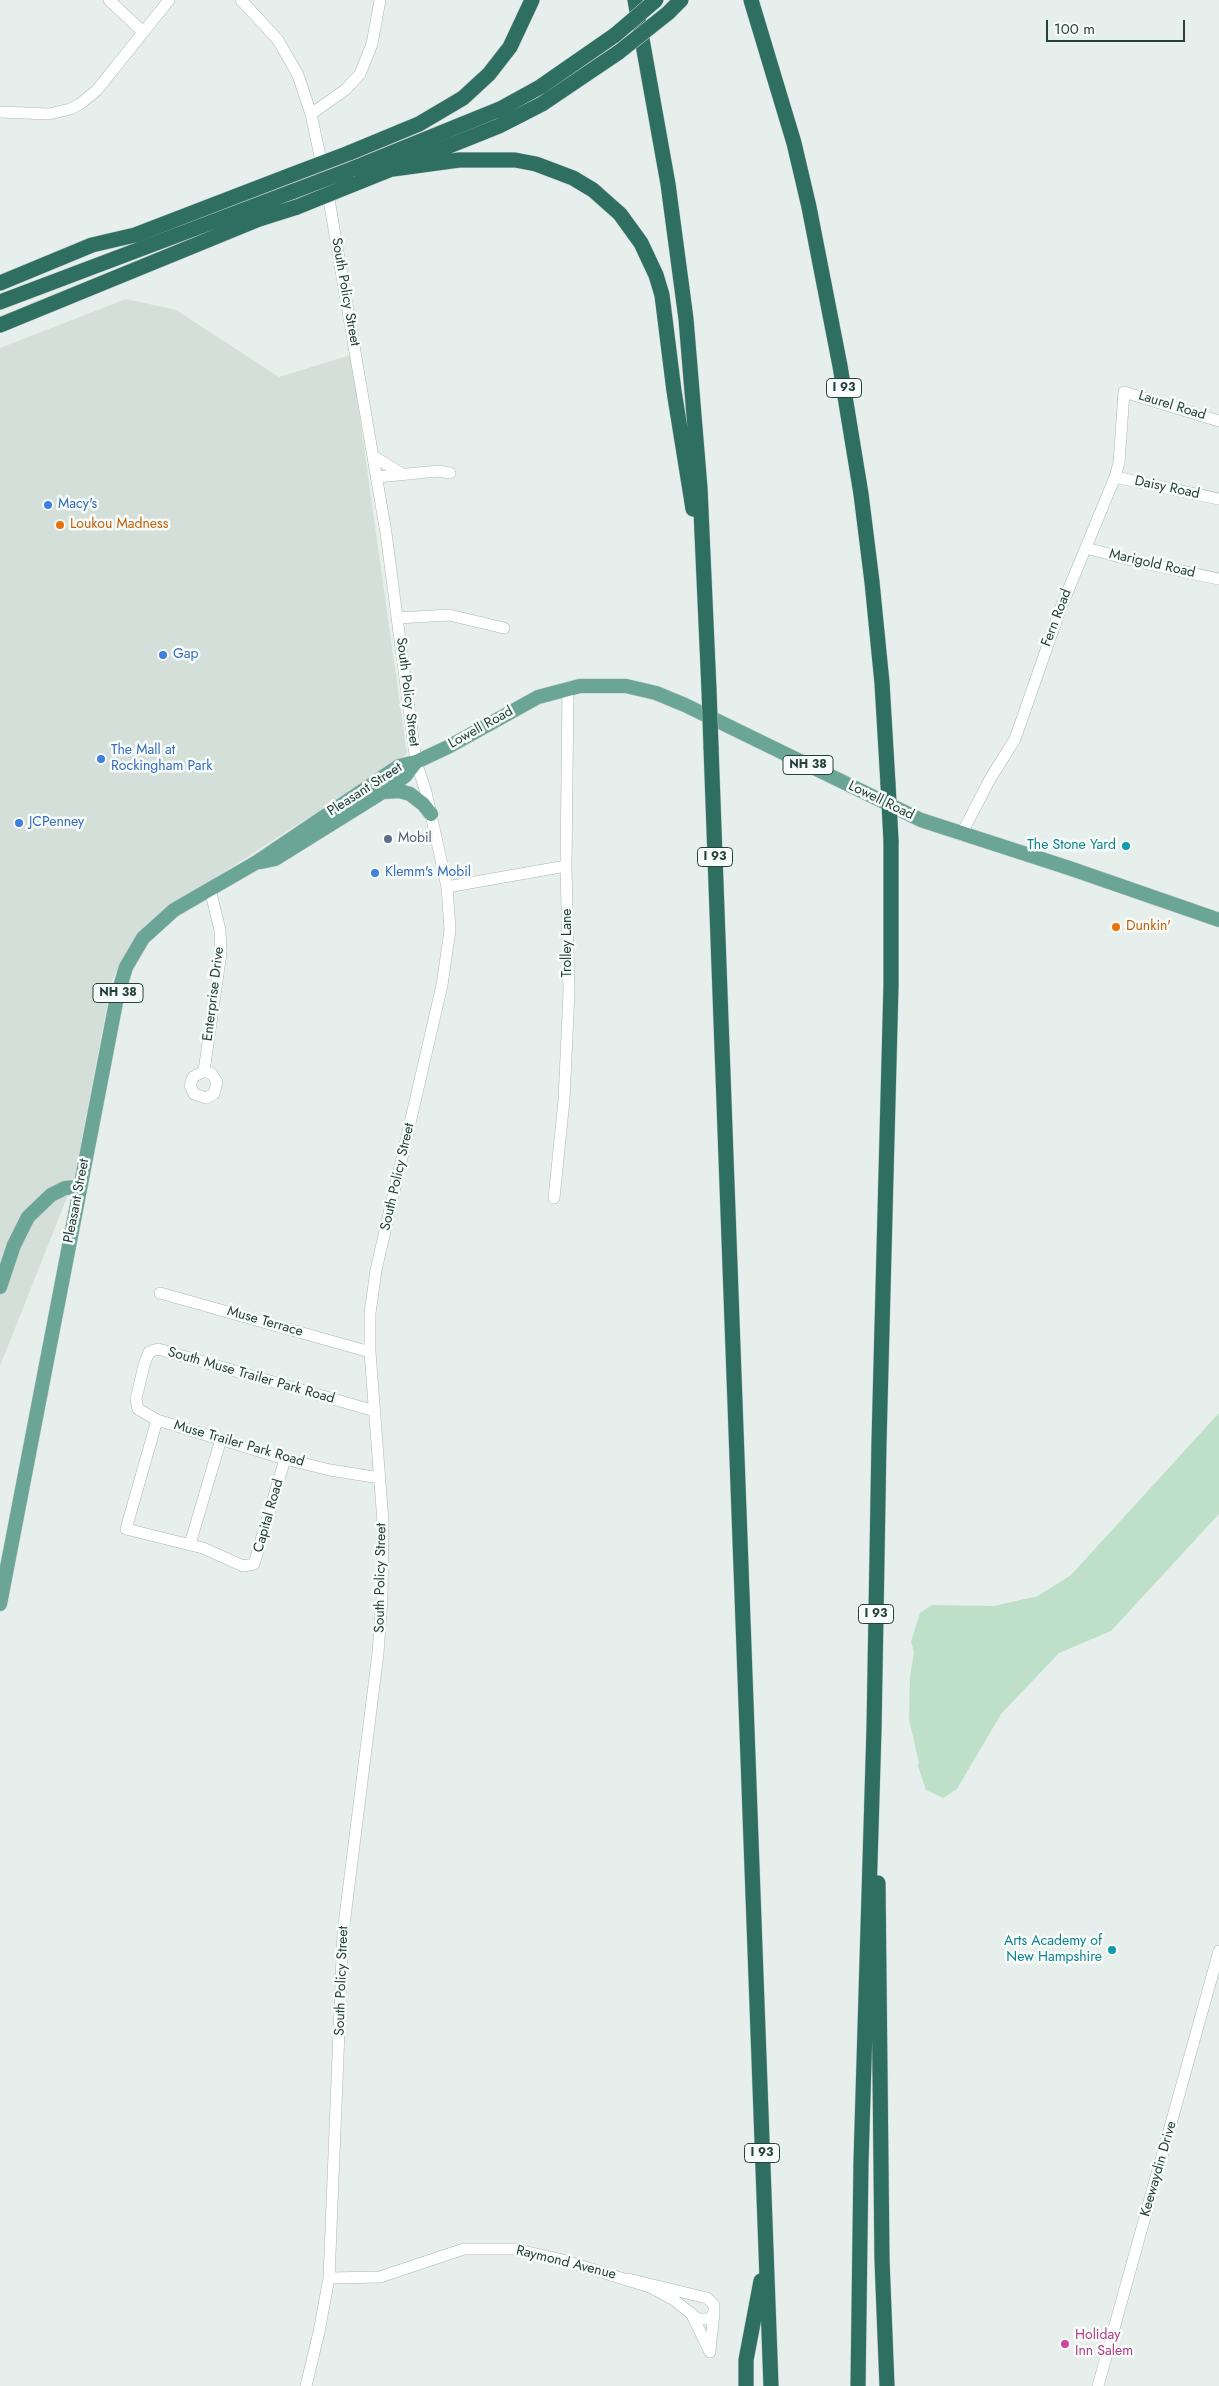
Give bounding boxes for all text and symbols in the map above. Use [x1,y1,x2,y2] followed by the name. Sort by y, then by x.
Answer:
[1049,10,1188,42] scale bar
[1054,18,1095,40] text: 100 m
[327,236,363,348] street label: South Policy Street
[826,378,862,398] road number: I 93
[1136,388,1208,424] street label: Laurel Road
[1133,473,1201,503] street label: Daisy Road
[58,497,97,513] place label: Macy's
[42,499,54,511] marker: Macy's
[70,517,168,533] place label: Loukou Madness
[54,519,66,531] marker: Loukou Madness
[1107,546,1197,582] street label: Marigold Road
[1038,587,1076,649] street label: Fern Road
[392,636,422,748] street label: South Policy Street
[173,647,199,663] place label: Gap
[157,649,169,661] marker: Gap
[446,703,516,753] street label: Lowell Road
[111,743,212,776] place label: The Mall at Rockingham Park
[95,753,107,765] marker: The Mall at Rockingham Park
[783,756,833,774] road number: NH 38
[325,760,405,820] street label: Pleasant Street
[845,778,917,824] street label: Lowell Road
[29,815,84,831] place label: JCPenney
[13,817,25,829] marker: JCPenney
[398,831,432,847] place label: Mobil
[382,833,394,845] marker: Mobil
[1027,838,1116,854] place label: The Stone Yard
[1120,840,1132,852] marker: The Stone Yard
[698,848,732,866] road number: I 93
[385,865,471,881] place label: Klemm's Mobil
[369,867,381,879] marker: Klemm's Mobil
[560,908,576,978] street label: Trolley Lane
[1126,919,1171,935] place label: Dunkin'
[1110,921,1122,933] marker: Dunkin'
[200,946,228,1042] street label: Enterprise Drive
[93,984,143,1002] road number: NH 38
[377,1122,419,1232] street label: South Policy Street
[61,1157,93,1245] street label: Pleasant Street
[225,1303,305,1341] street label: Muse Terrace
[166,1344,336,1408] street label: South Muse Trailer Park Road
[172,1417,306,1471] street label: Muse Trailer Park Road
[250,1477,288,1555] street label: Capital Road
[372,1523,390,1633] street label: South Policy Street
[858,1605,894,1624] road number: I 93
[332,1926,352,2036] street label: South Policy Street
[1004,1934,1102,1966] place label: Arts Academy of New Hampshire
[1106,1944,1118,1956] marker: Arts Academy of New Hampshire
[1137,2119,1181,2219] street label: Keewaydin Drive
[744,2144,780,2162] road number: I 93
[514,2242,618,2284] street label: Raymond Avenue
[1075,2328,1133,2360] place label: Holiday Inn Salem
[1059,2338,1071,2350] marker: Holiday Inn Salem

